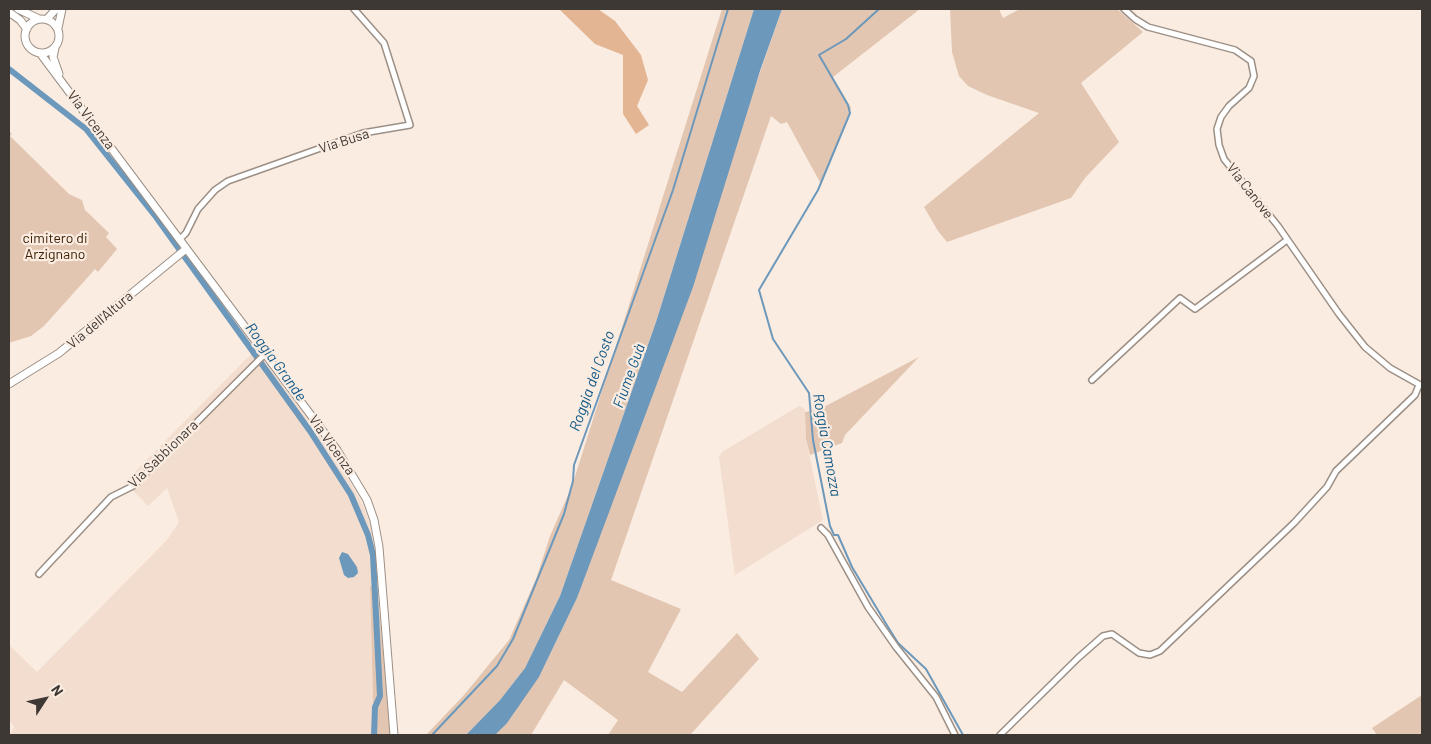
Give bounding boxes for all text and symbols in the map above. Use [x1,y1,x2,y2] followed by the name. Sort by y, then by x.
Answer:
[63,87,119,153] street label: Via Vicenza
[317,125,371,157] street label: Via Busa
[1223,160,1277,222] street label: Via Canove
[22,230,88,262] park label: cimitero di Arzignano
[64,288,136,352] street label: Via dell'Altura
[242,319,310,405] water label: Roggia Grande
[565,328,619,434] water label: Roggia del Costo
[609,342,649,410] water label: Fiume Guà
[809,392,845,498] water label: Roggia Camozza
[305,412,359,478] street label: Via Vicenza
[125,417,201,491] street label: Via Sabbionara
[20,674,70,724] north arrow
[48,681,67,699] text: N

